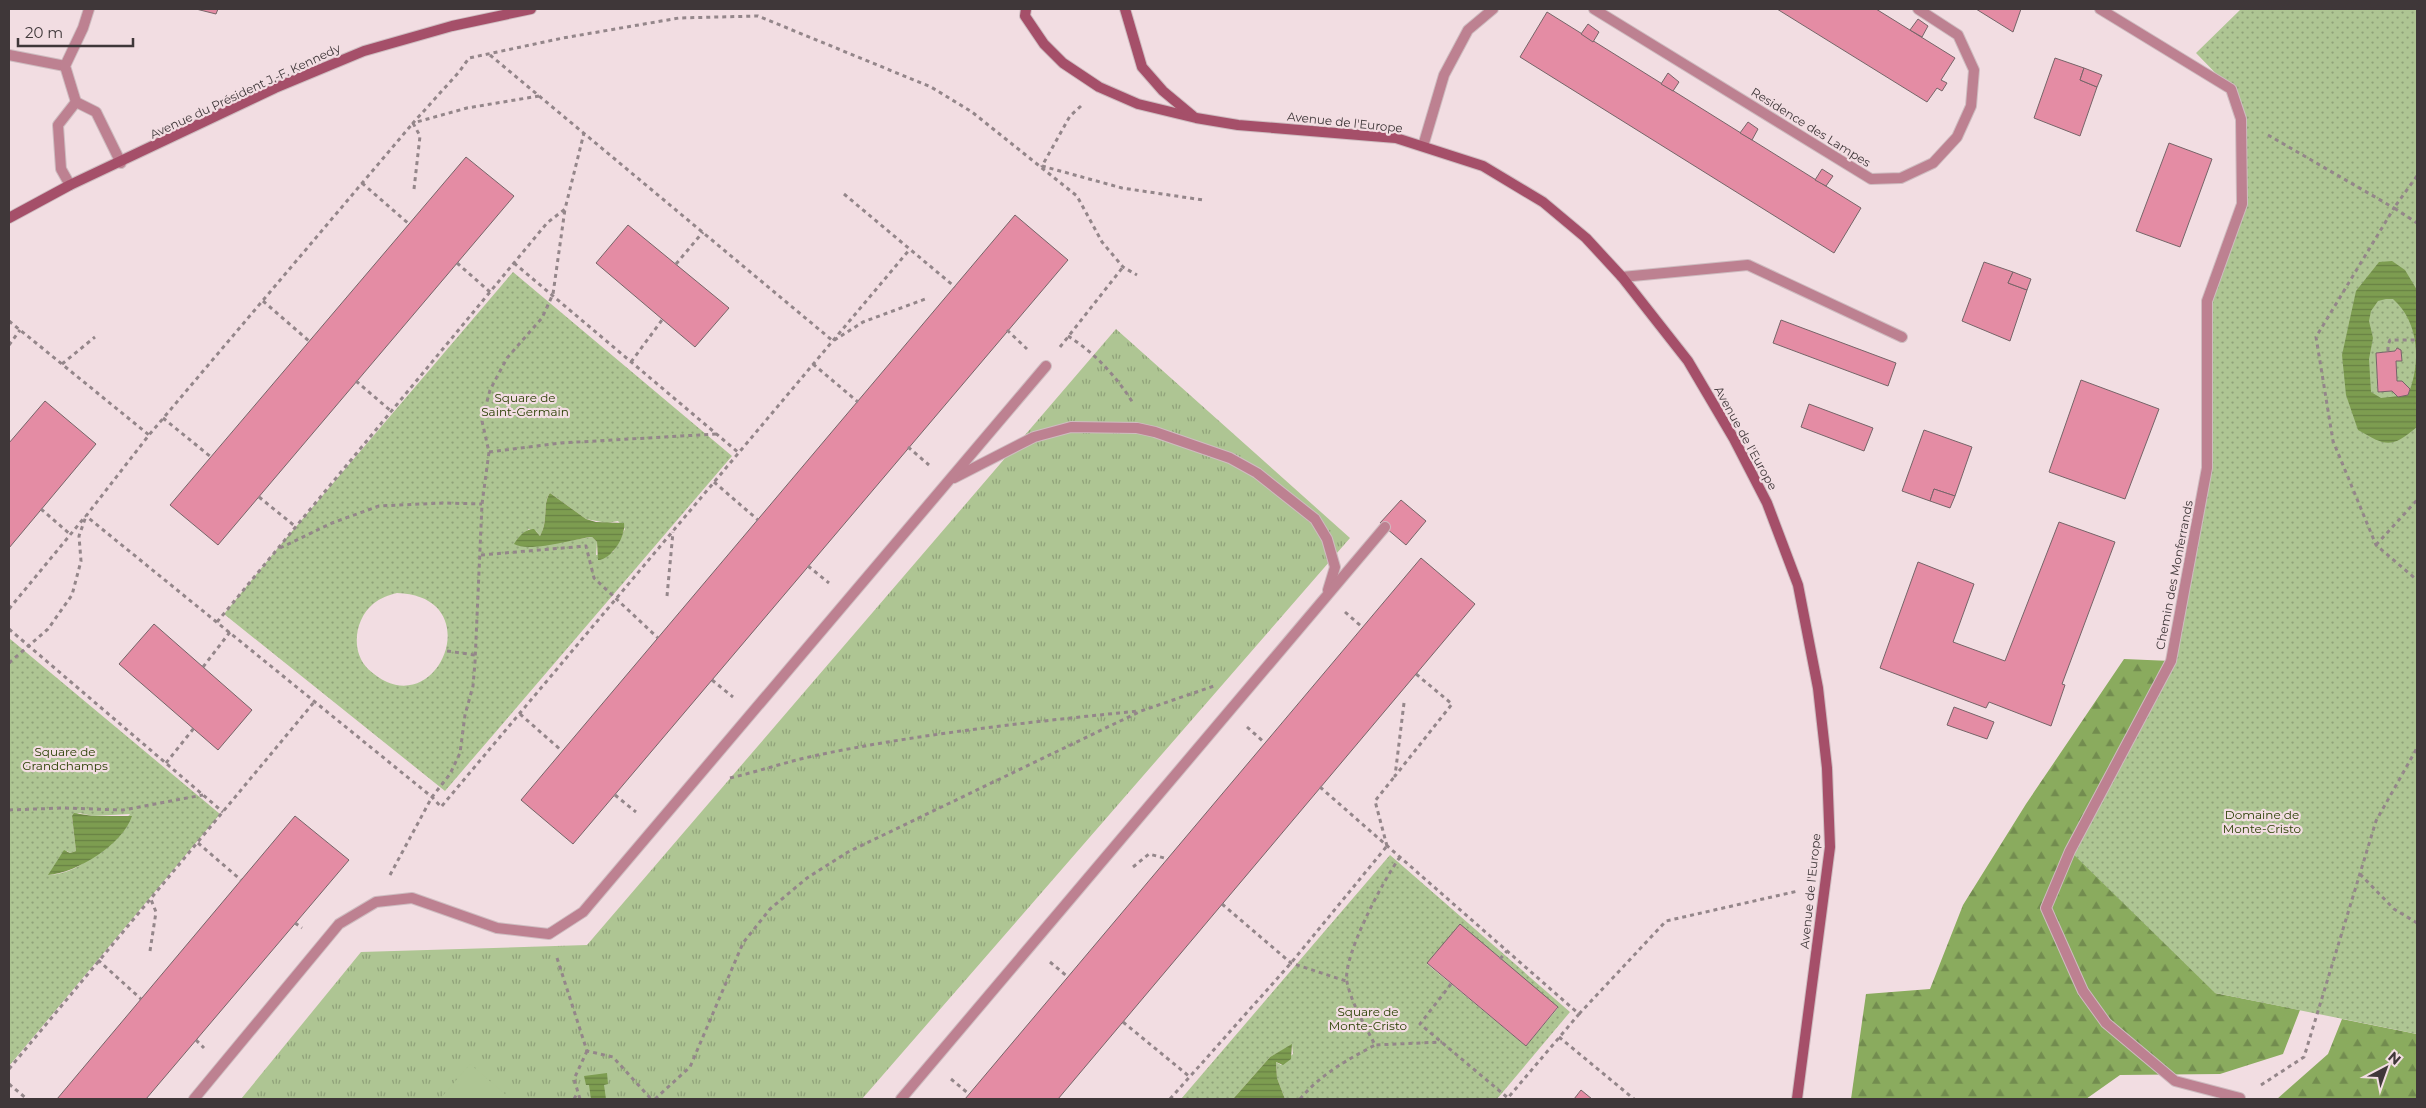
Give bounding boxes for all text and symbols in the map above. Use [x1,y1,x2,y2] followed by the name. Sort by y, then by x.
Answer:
[18,15,132,47] scale bar
[25,23,63,42] text: 20 m
[147,40,343,142] street label: Avenue du Président J.-F. Kennedy
[1748,84,1874,170] street label: Residence des Lampes
[1286,108,1404,136] street label: Avenue de l'Europe
[1711,384,1781,492] street label: Avenue de l'Europe
[481,390,569,419] park label: Square de Saint-Germain
[2152,499,2196,651] street label: Chemin des Monferrands
[22,744,108,773] park label: Square de Grandchamps
[2223,807,2301,836] park label: Domaine de Monte-Cristo
[1796,832,1824,950] street label: Avenue de l'Europe
[1329,1004,1407,1033] park label: Square de Monte-Cristo
[2361,1043,2411,1093] north arrow
[2384,1048,2405,1069] text: N

